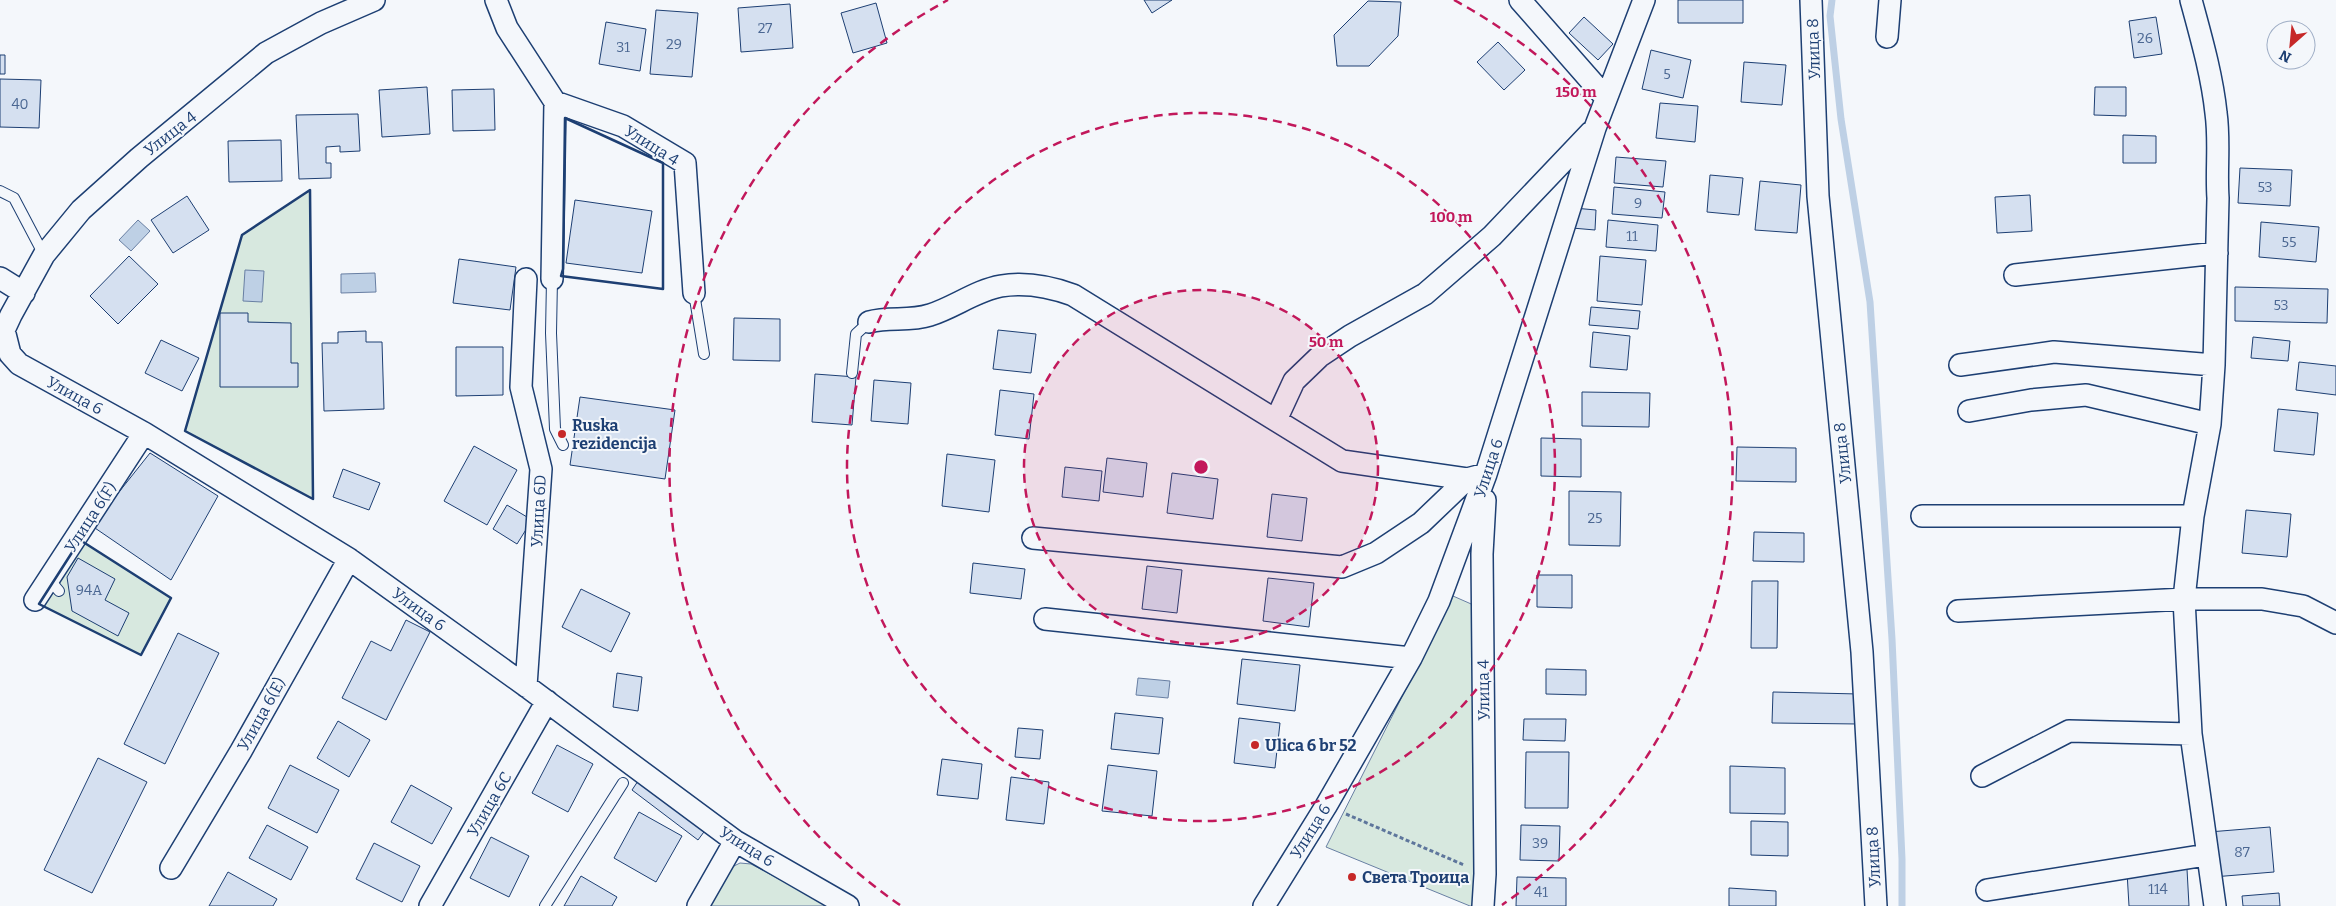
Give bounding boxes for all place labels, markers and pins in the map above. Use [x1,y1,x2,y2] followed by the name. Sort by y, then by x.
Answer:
[572,416,657,453] place label: Ruska rezidencija
[556,428,568,440] marker: Ruska rezidencija
[1192,458,1210,476] centre of rings
[1265,736,1357,755] place label: Ulica 6 br 52
[1249,739,1261,751] marker: Ulica 6 br 52
[1362,868,1469,887] place label: Света Троица
[1346,871,1358,883] marker: Света Троица

